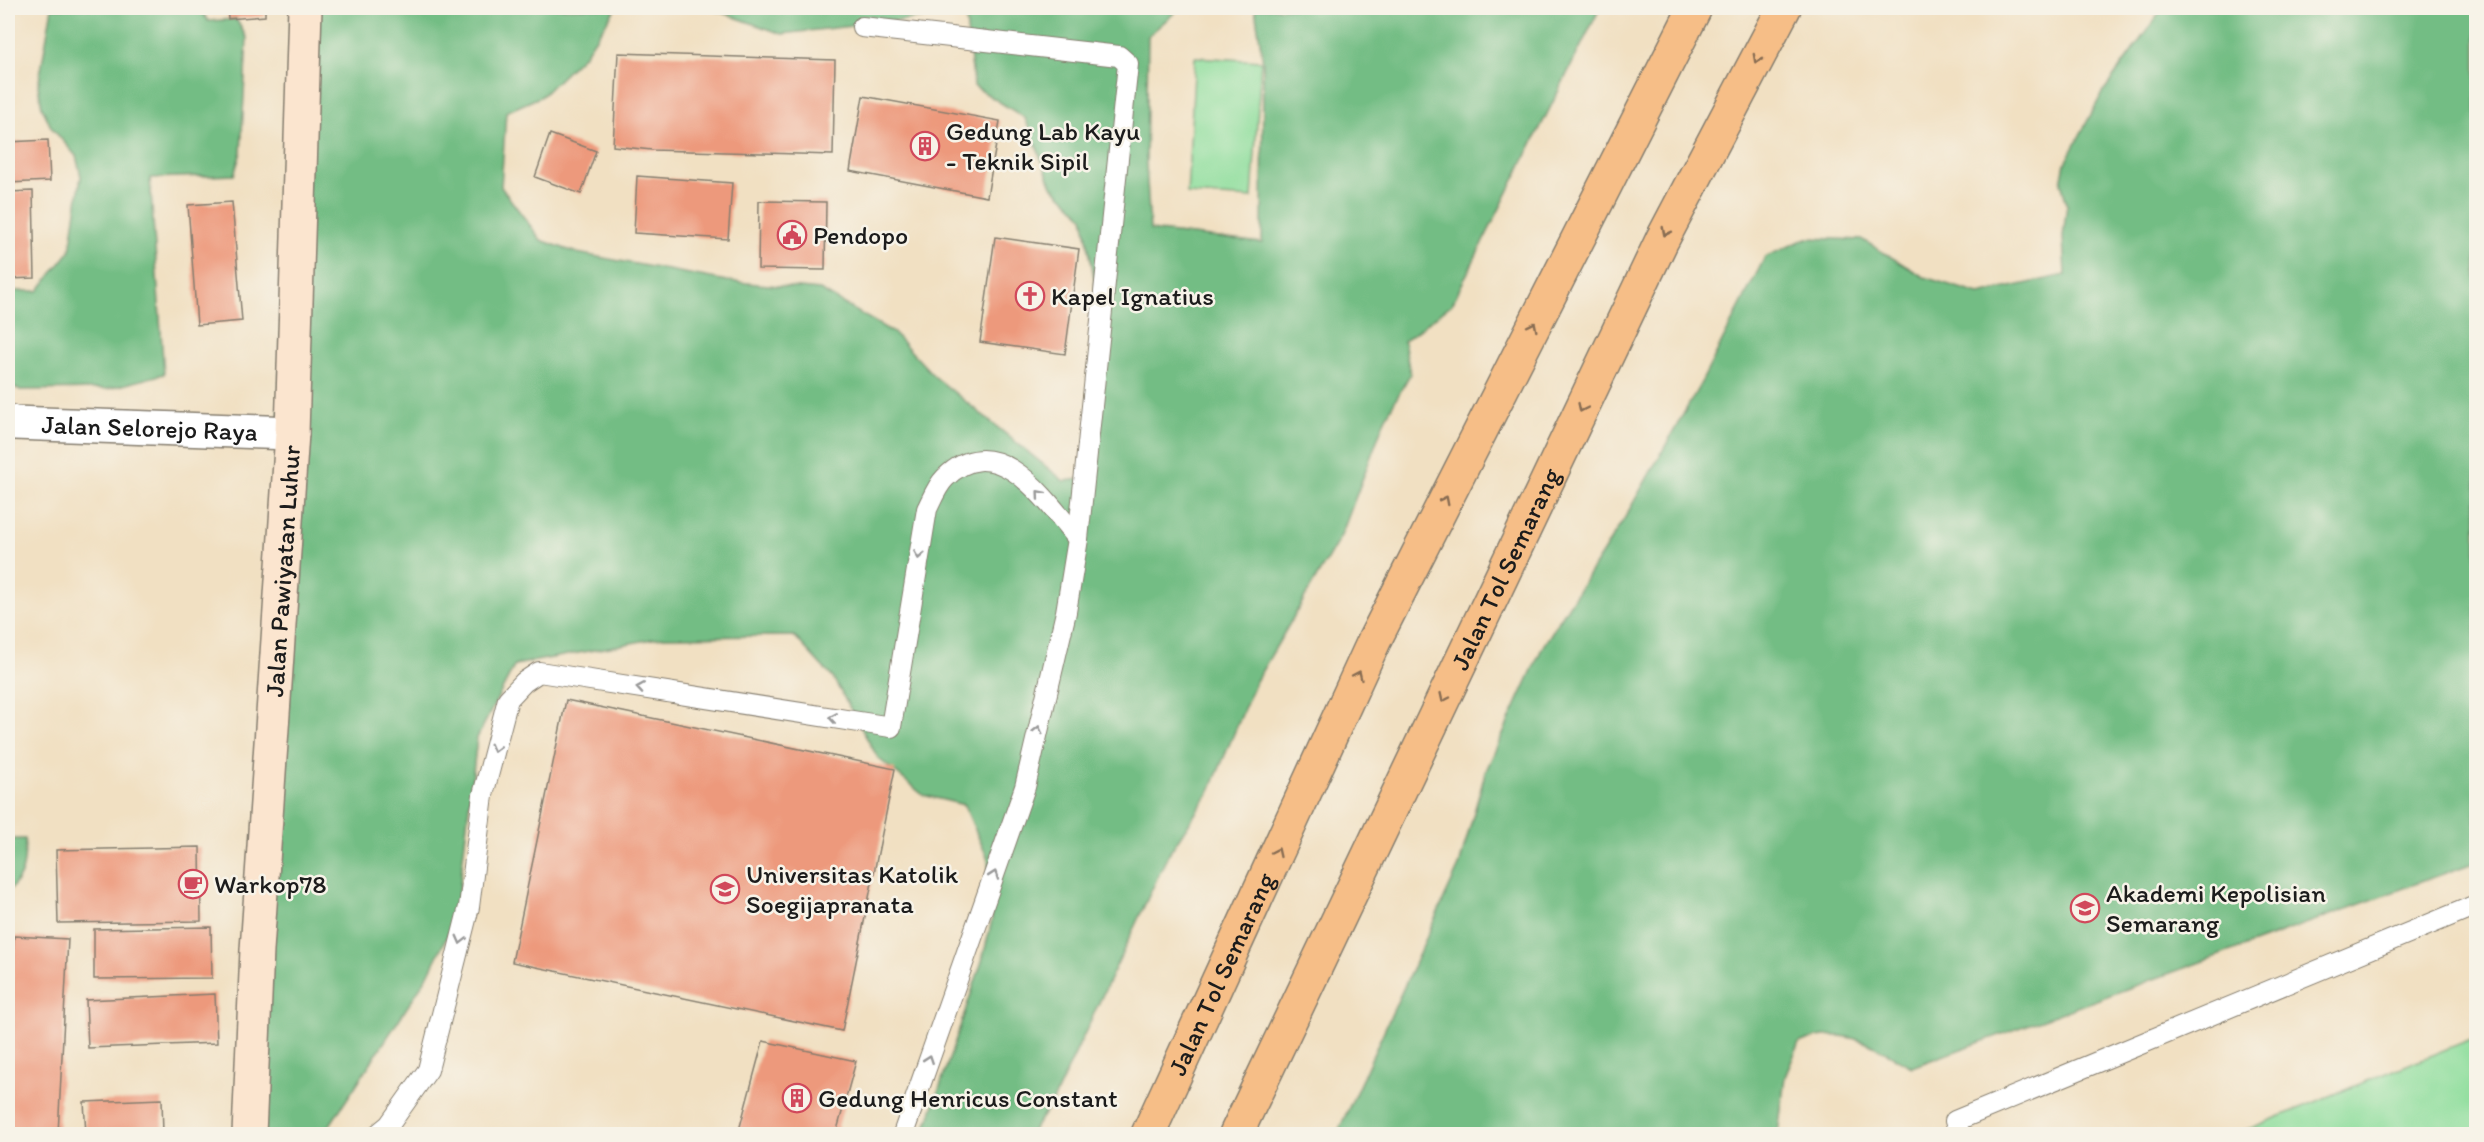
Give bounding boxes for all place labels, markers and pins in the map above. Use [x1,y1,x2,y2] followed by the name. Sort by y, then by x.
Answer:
[946,115,1140,177] place label: Gedung Lab Kayu - Teknik Sipil
[909,130,941,162] building icon: Gedung Lab Kayu - Teknik Sipil
[776,219,808,251] public building icon: Pendopo
[813,219,908,251] place label: Pendopo
[1014,280,1046,312] church icon: Kapel Ignatius
[1051,280,1214,312] place label: Kapel Ignatius
[746,858,959,920] place label: Universitas Katolik Soegijapranata
[177,868,209,900] cafe icon: Warkop78
[214,868,327,900] place label: Warkop78
[709,873,741,905] school or university icon: Universitas Katolik Soegijapranata
[2106,877,2326,939] place label: Akademi Kepolisian Semarang
[2069,892,2101,924] school or university icon: Akademi Kepolisian Semarang
[781,1082,813,1114] building icon: Gedung Henricus Constant
[818,1082,1118,1114] place label: Gedung Henricus Constant

